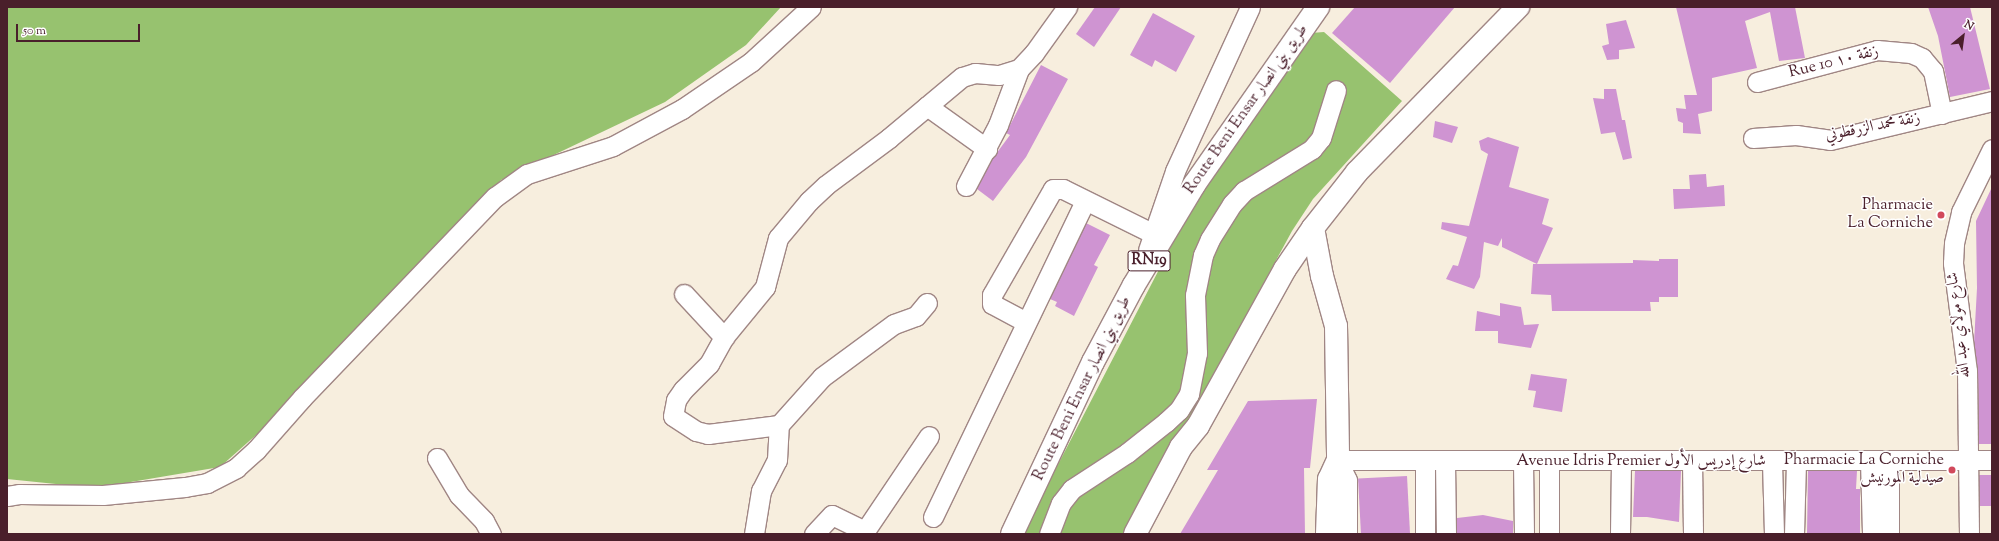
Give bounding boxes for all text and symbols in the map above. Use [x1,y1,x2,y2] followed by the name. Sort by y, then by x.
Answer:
[18,16,142,42] scale bar
[1943,16,1983,56] north arrow
[1961,16,1977,35] text: N
[1181,21,1313,199] street label: Route Beni Ensar طريق بني انصار
[23,22,46,40] text: 50 m
[1787,43,1881,83] street label: Rue 10 زنقة ١٠
[1824,109,1922,147] street label: زنقة محمد الزرقطوني
[1848,196,1933,234] place label: Pharmacie La Corniche
[1936,210,1946,220] marker: Pharmacie La Corniche
[1127,248,1171,274] road number: RN19
[1944,271,1976,379] street label: شارع مولاي عبد الله
[1030,294,1136,484] street label: Route Beni Ensar طريق بني انصار
[1784,451,1944,489] place label: Pharmacie La Corniche صيدلية المورنيش
[1516,452,1766,472] street label: Avenue Idris Premier شارع إدريس الأول
[1947,465,1957,475] marker: Pharmacie La Corniche صيدلية المورنيش

